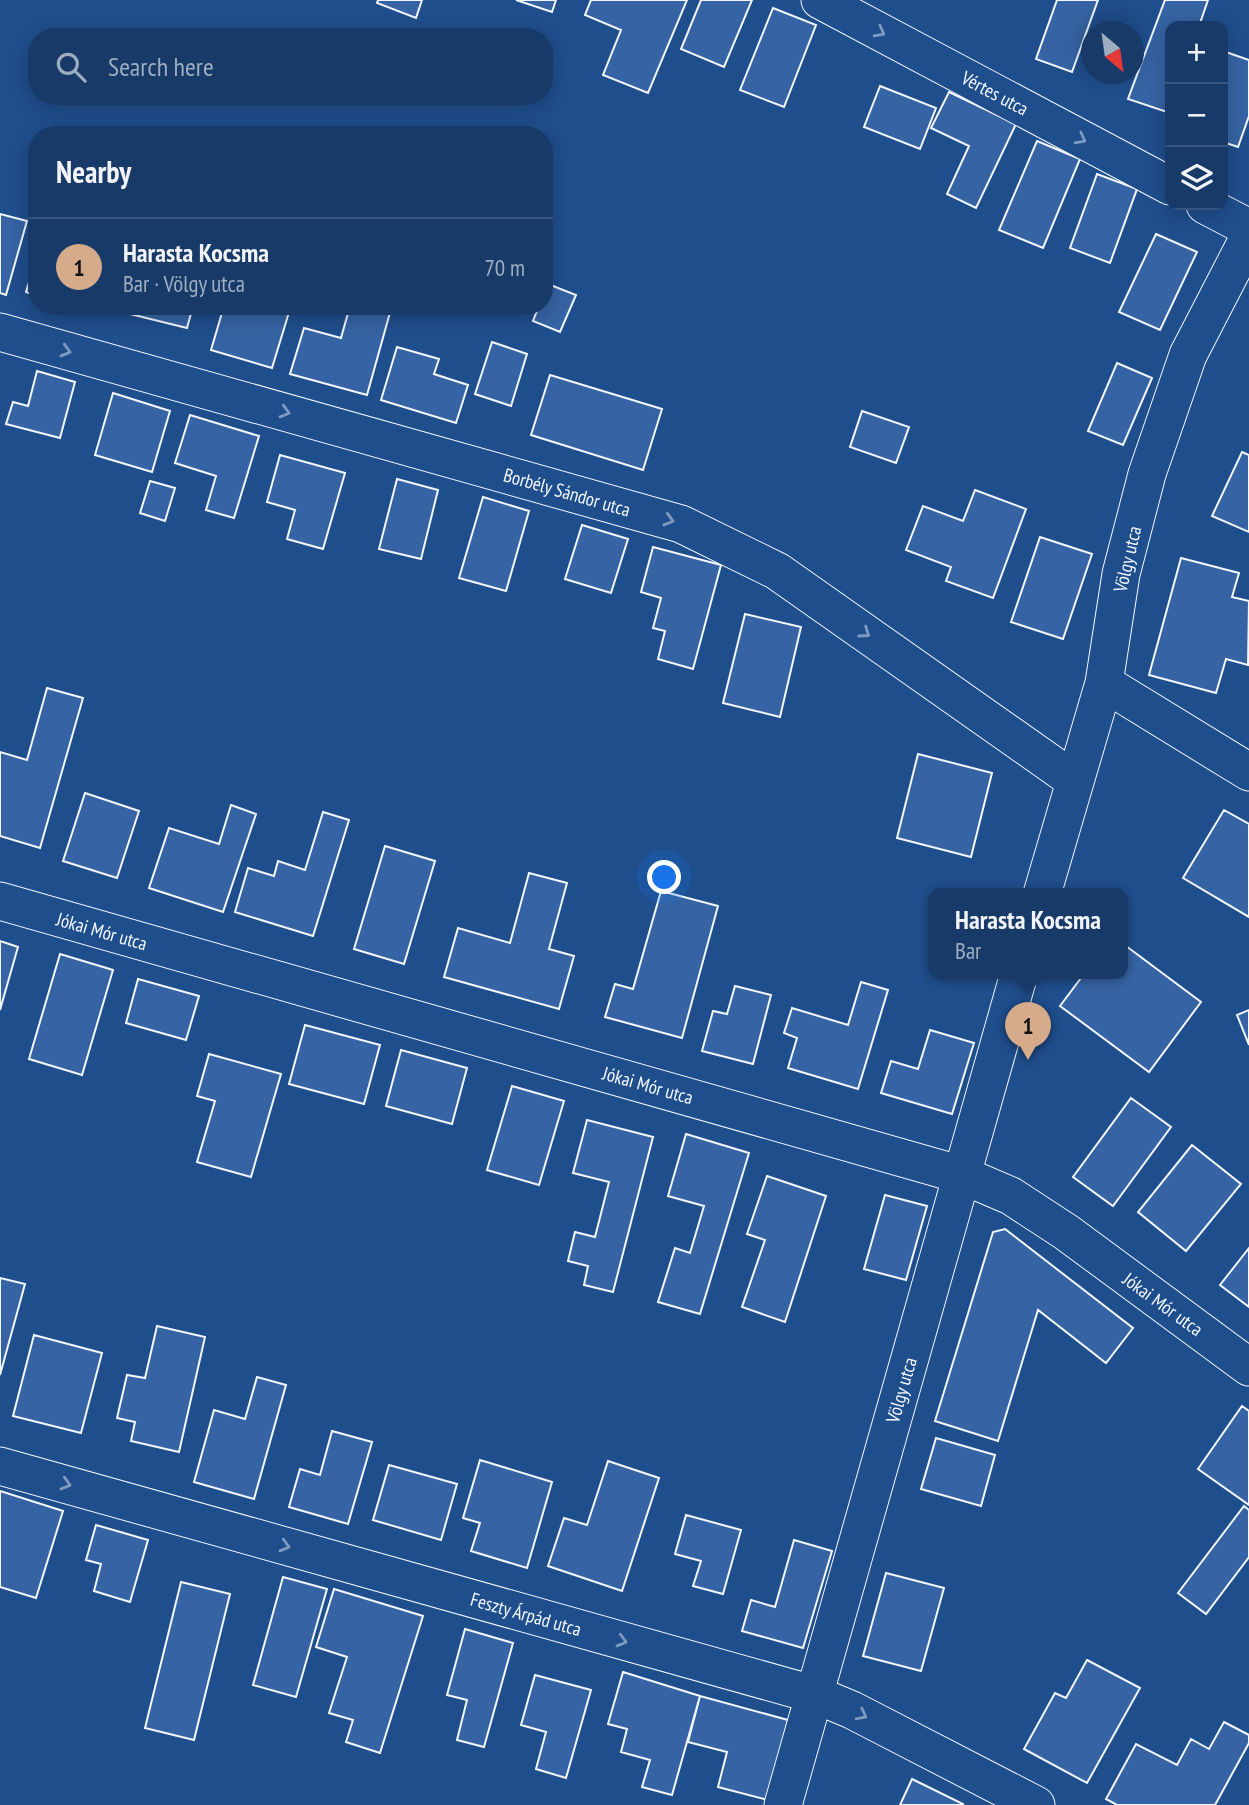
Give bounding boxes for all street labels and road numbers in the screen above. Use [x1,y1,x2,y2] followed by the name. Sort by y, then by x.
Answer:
[957,65,1033,121] street label: Vértes utca
[501,462,633,522] street label: Borbély Sándor utca
[1108,524,1146,595] street label: Völgy utca
[53,906,150,955] street label: Jókai Mór utca
[599,1060,696,1109] street label: Jókai Mór utca
[1117,1266,1208,1341] street label: Jókai Mór utca
[880,1354,922,1427] street label: Völgy utca
[468,1587,584,1641] street label: Feszty Árpád utca

